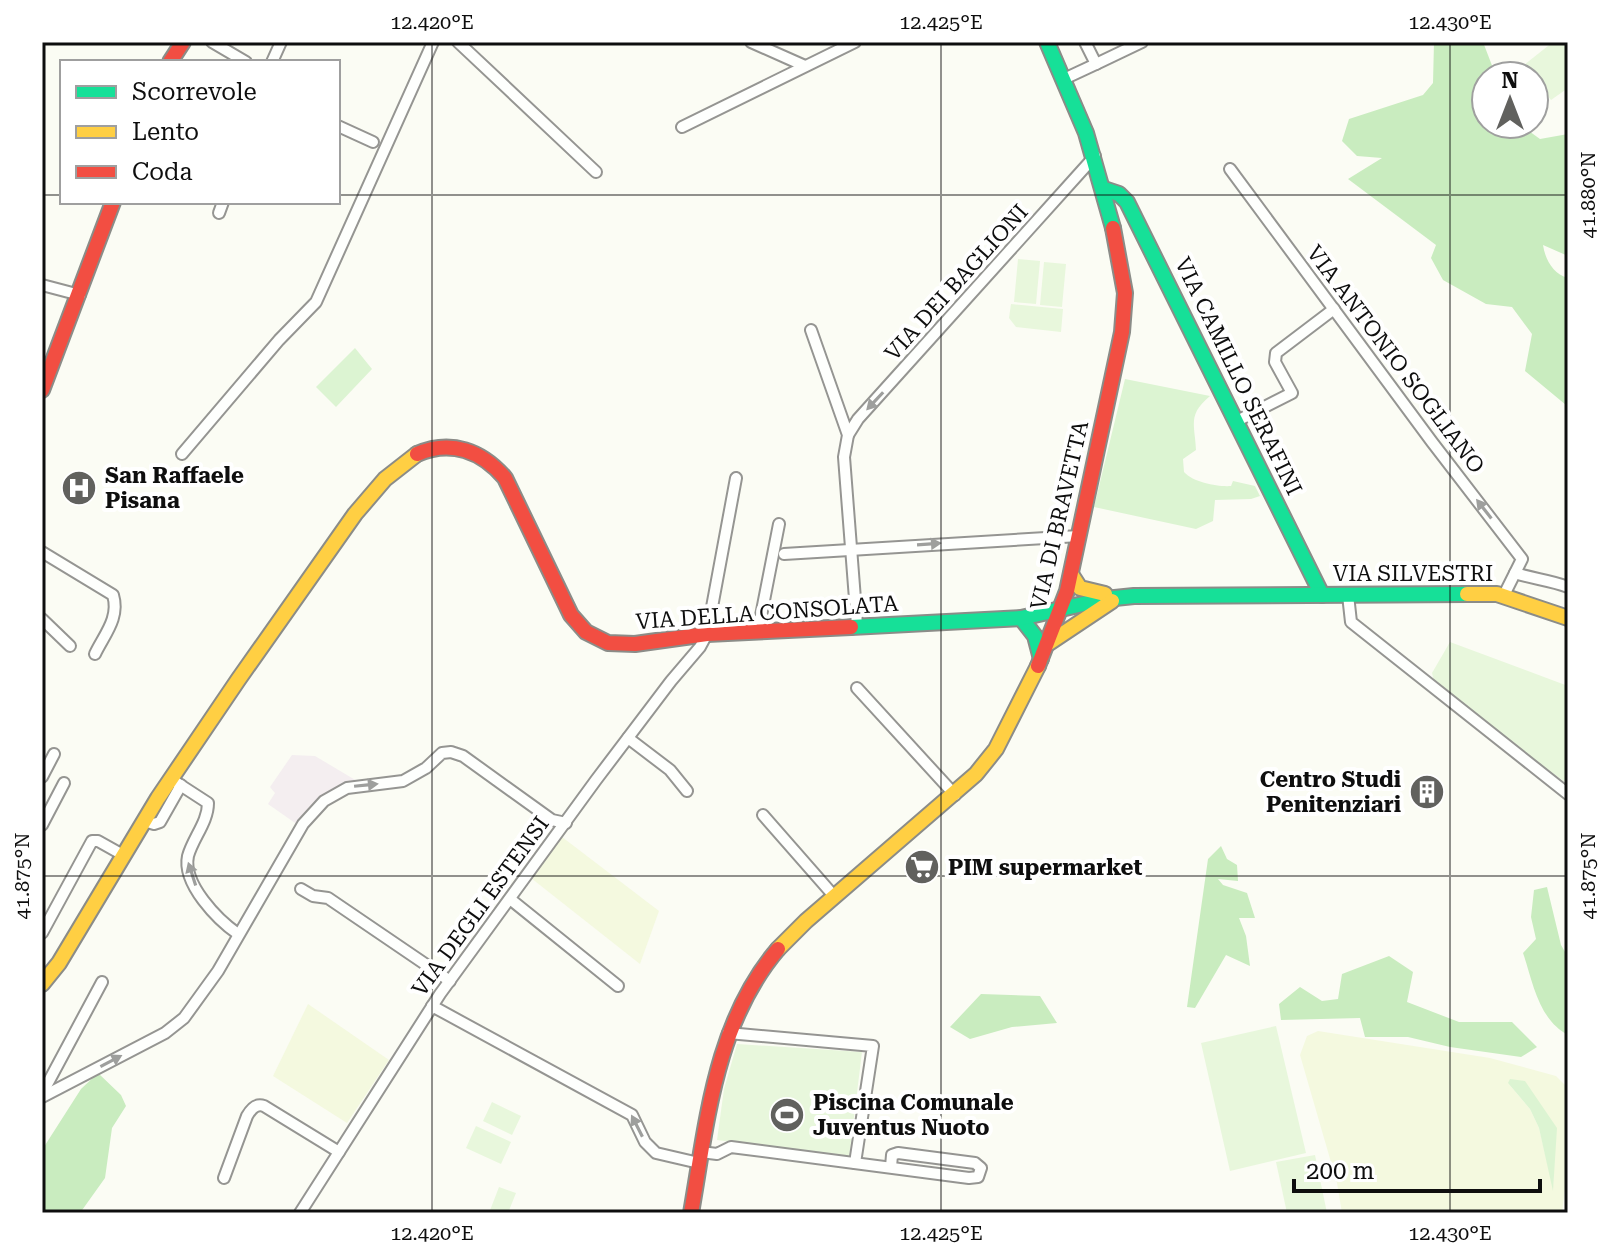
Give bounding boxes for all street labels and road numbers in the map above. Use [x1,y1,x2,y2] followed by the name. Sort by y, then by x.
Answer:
[880,199,1033,365] street label: VIA DEI BAGLIONI
[1302,241,1489,478] street label: VIA ANTONIO SOGLIANO
[1170,253,1307,499] street label: VIA CAMILLO SERAFINI
[1026,418,1094,612] street label: VIA DI BRAVETTA
[1333,561,1493,586] street label: VIA SILVESTRI
[635,591,900,634] street label: VIA DELLA CONSOLATA
[407,812,554,1001] street label: VIA DEGLI ESTENSI

